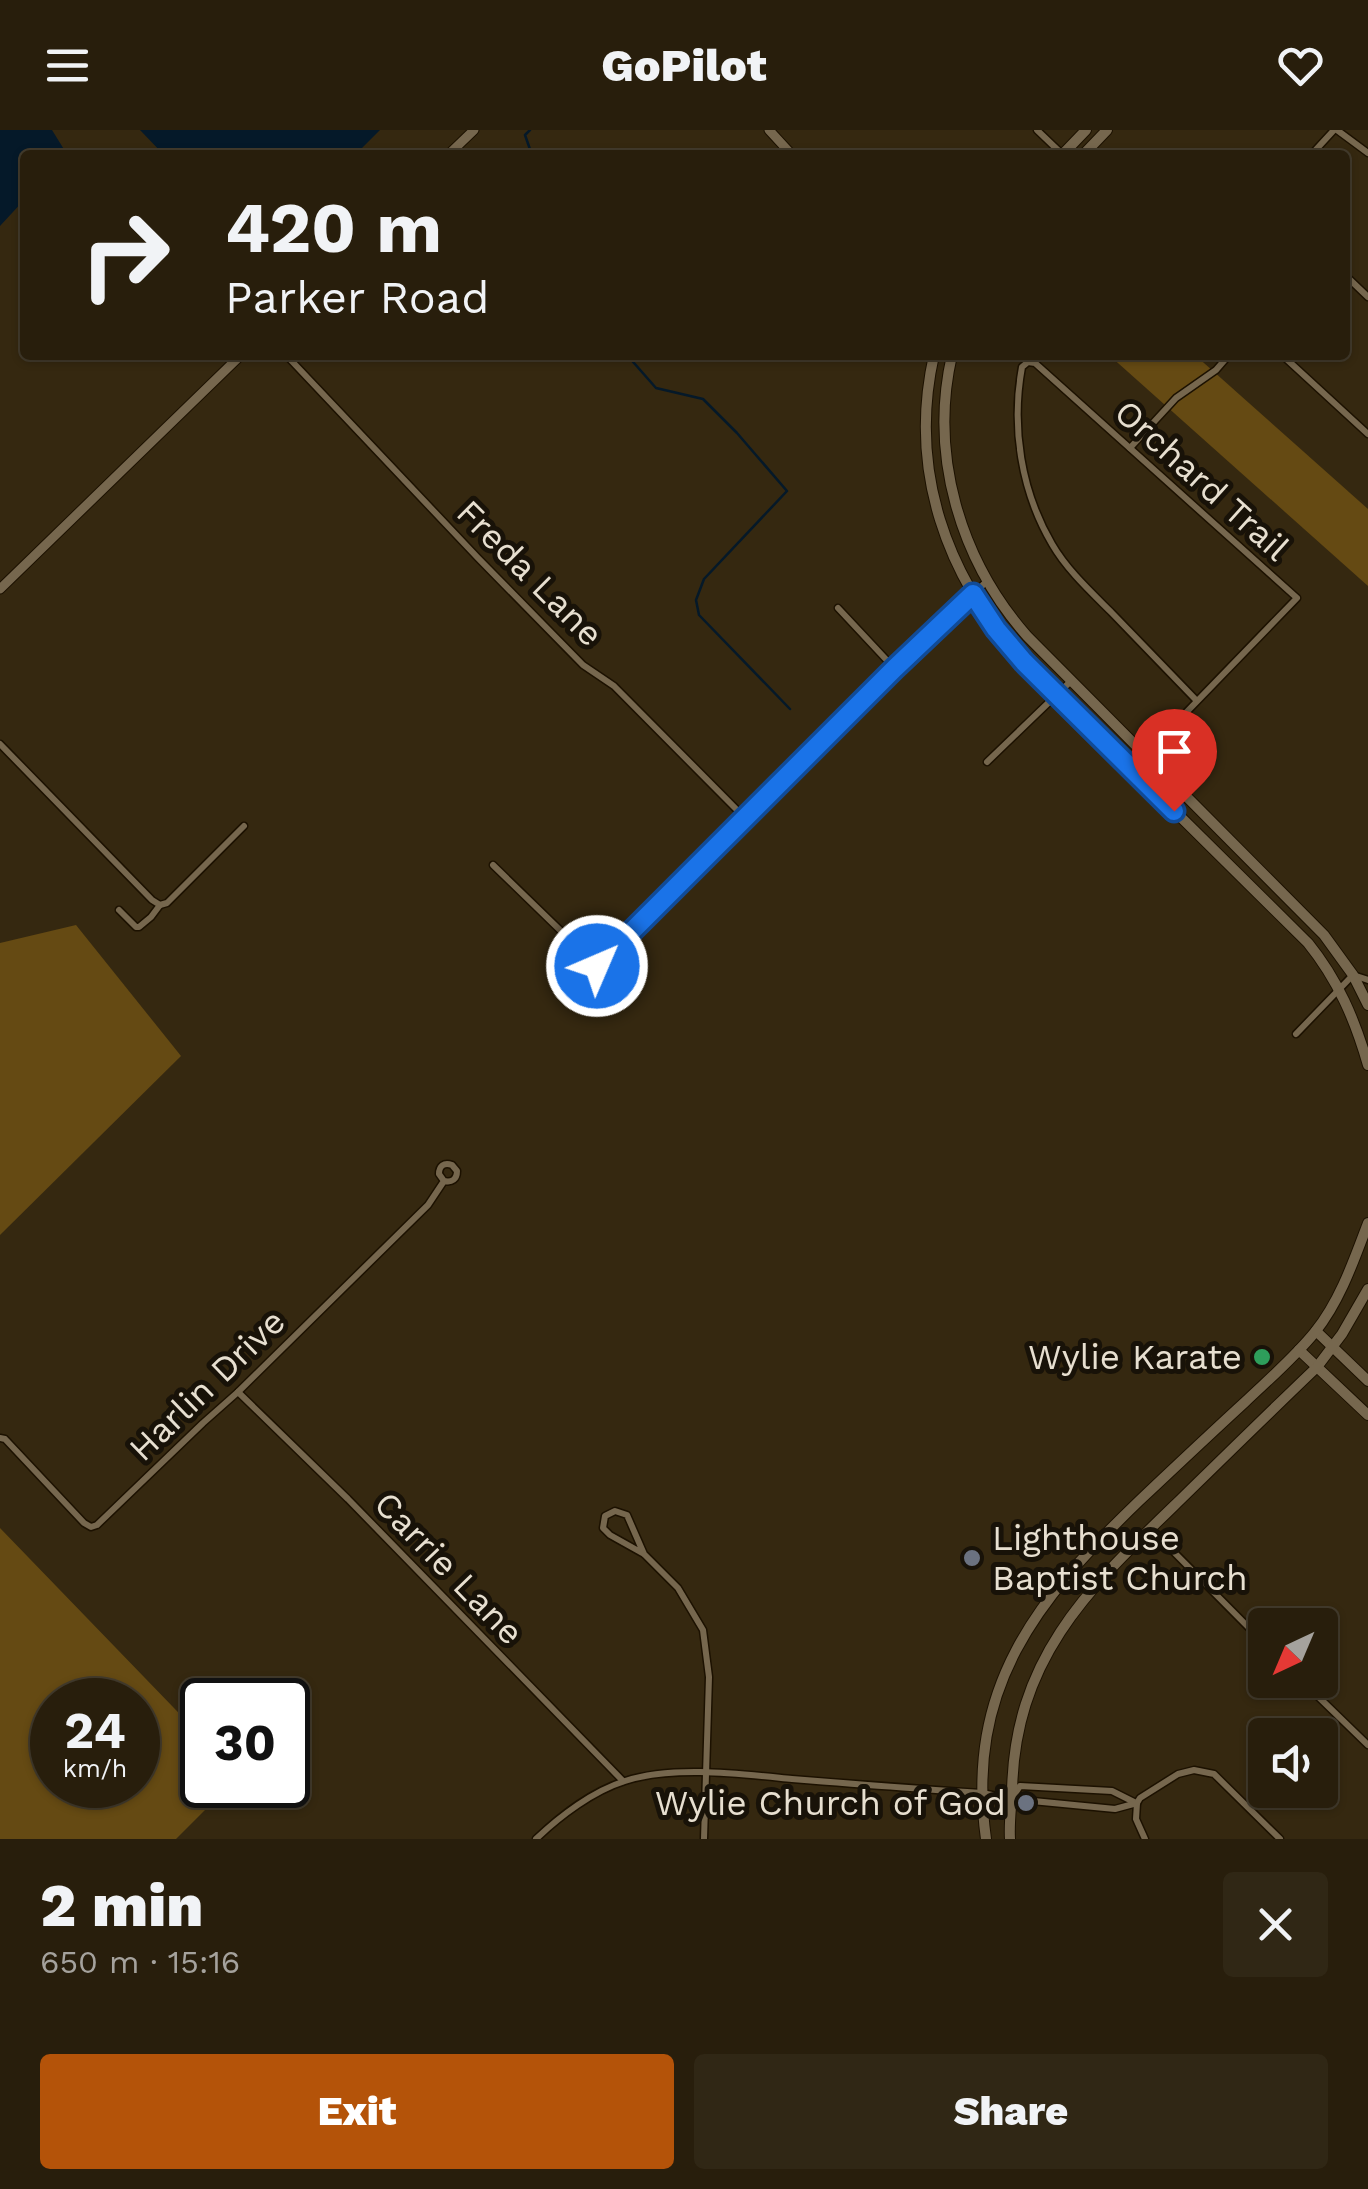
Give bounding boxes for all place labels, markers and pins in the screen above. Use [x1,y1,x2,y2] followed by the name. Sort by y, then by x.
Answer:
[1132,709,1217,812] pin
[1028,1336,1242,1378] place label: Wylie Karate
[1251,1346,1273,1368] marker: Wylie Karate
[992,1517,1248,1599] place label: Lighthouse Baptist Church
[961,1547,983,1569] marker: Lighthouse Baptist Church
[655,1782,1006,1824] place label: Wylie Church of God
[1015,1792,1037,1814] marker: Wylie Church of God

